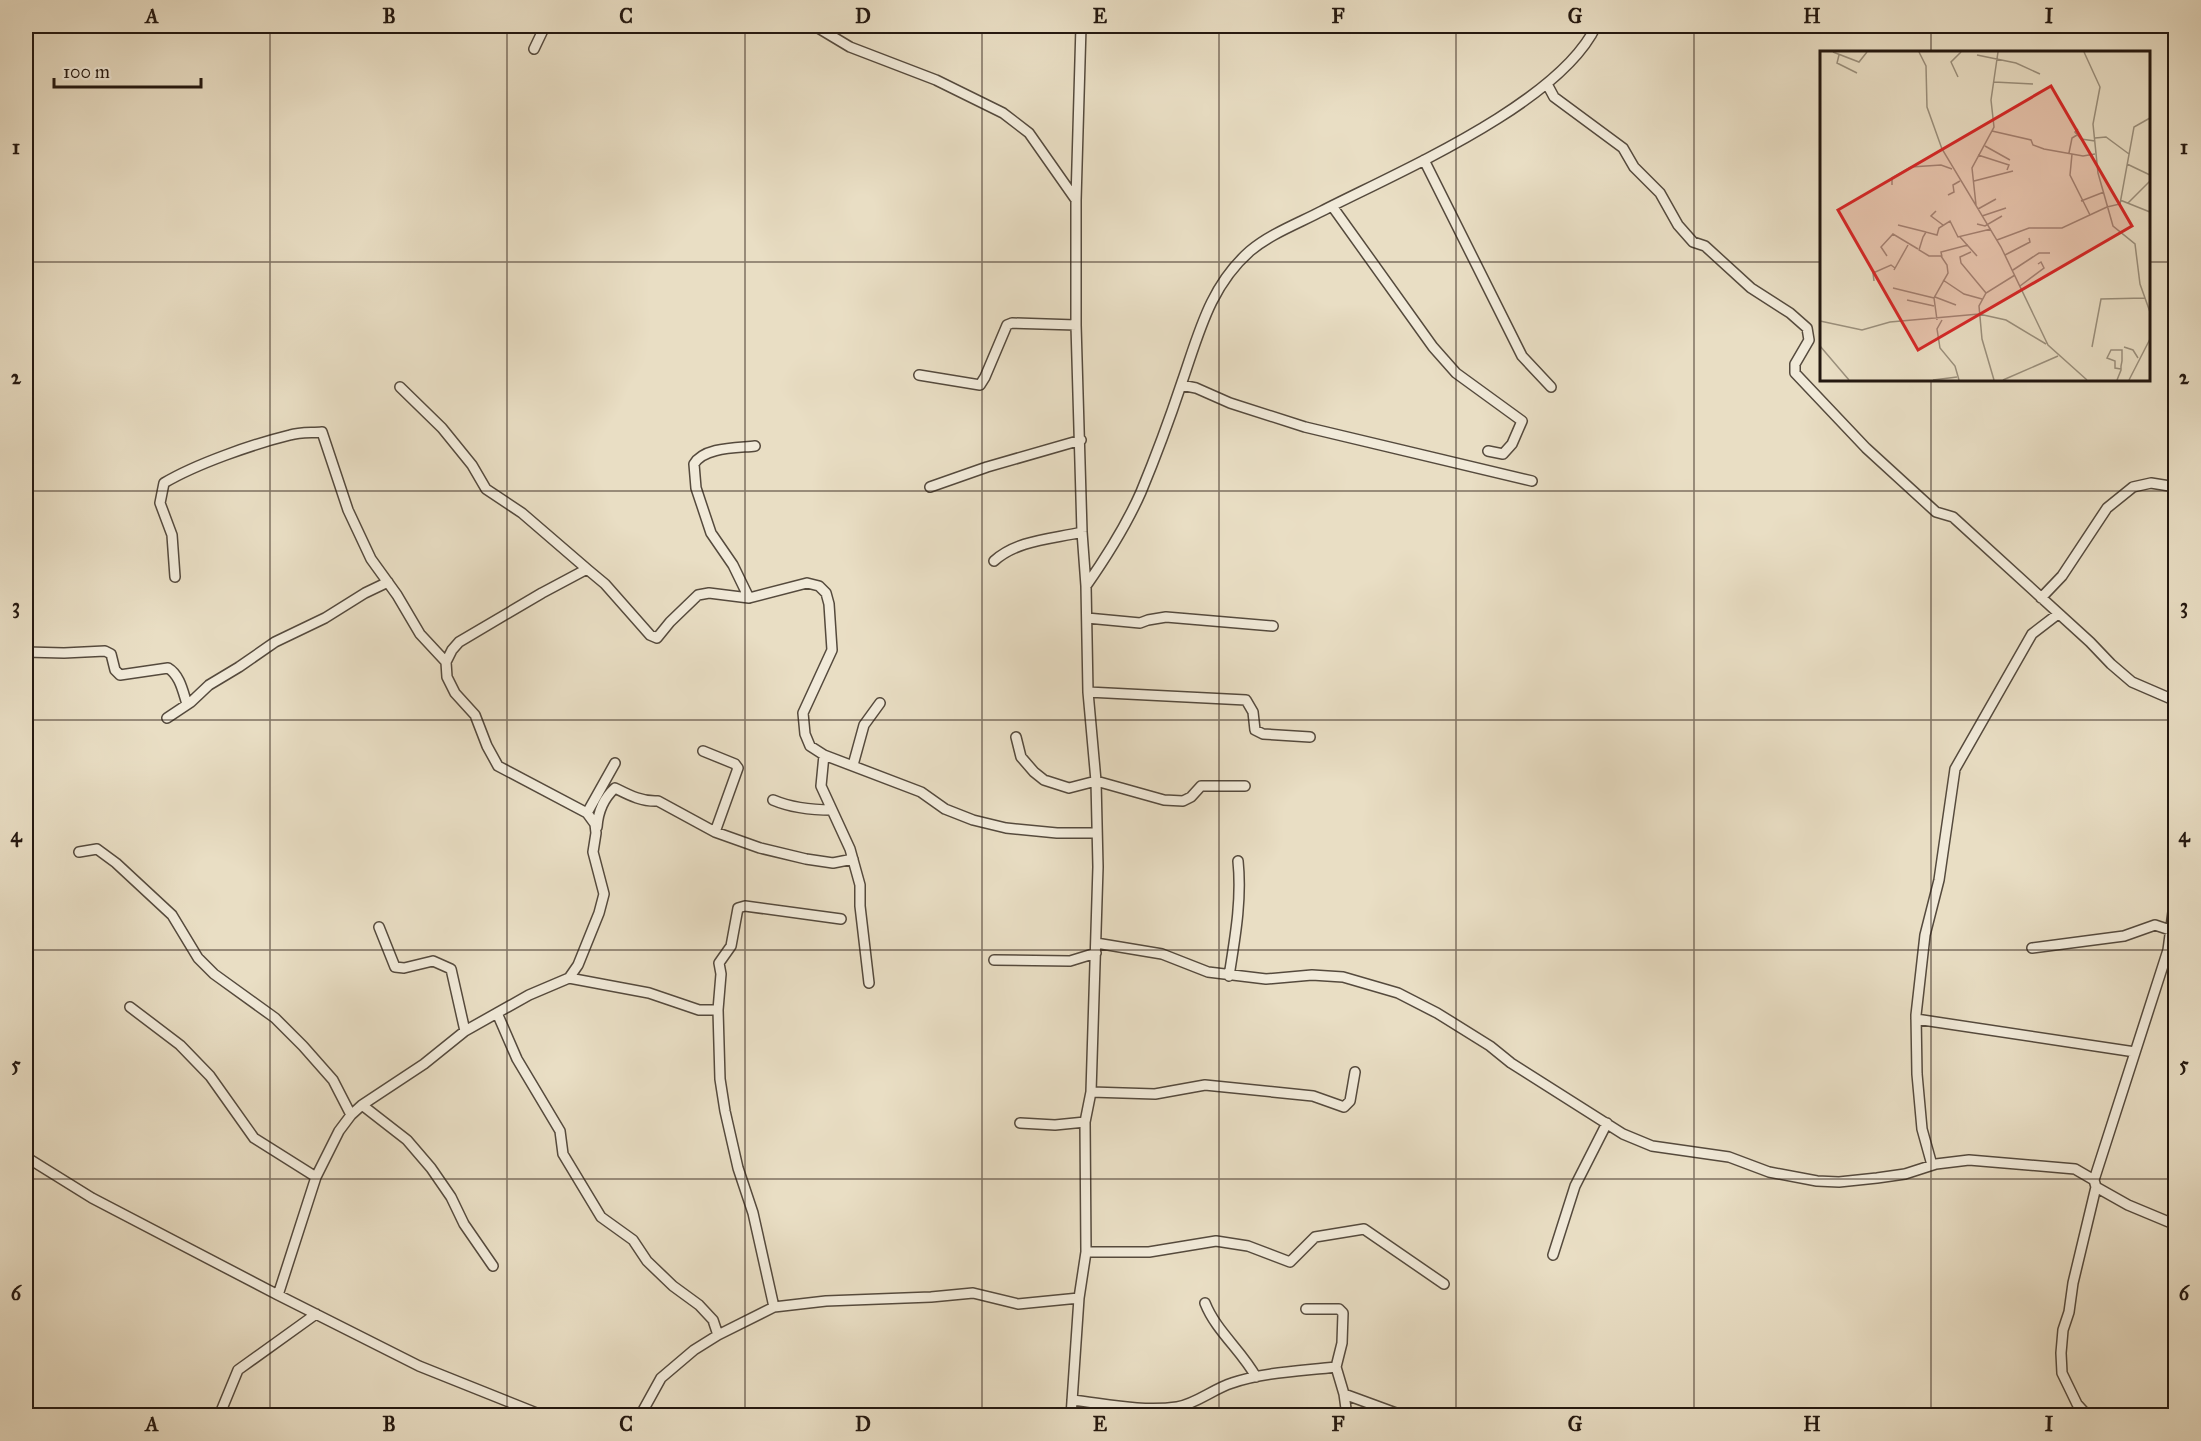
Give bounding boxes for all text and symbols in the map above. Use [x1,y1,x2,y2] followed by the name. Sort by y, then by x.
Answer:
[143,4,159,28] text: A
[382,4,396,28] text: B
[619,4,633,28] text: C
[855,4,871,28] text: D
[1093,4,1108,28] text: E
[1331,4,1345,28] text: F
[1568,4,1583,28] text: G
[1803,4,1821,28] text: H
[2045,4,2054,28] text: I
[54,51,201,89] scale bar
[1820,51,2150,381] inset map
[63,61,110,83] text: 100 m
[12,135,20,159] text: 1
[2180,135,2188,159] text: 1
[11,365,22,389] text: 2
[2179,365,2190,389] text: 2
[12,594,20,619] text: 3
[2180,594,2188,619] text: 3
[10,823,22,848] text: 4
[2178,823,2190,848] text: 4
[11,1052,21,1076] text: 5
[2179,1052,2189,1076] text: 5
[11,1281,23,1305] text: 6
[2179,1281,2191,1305] text: 6
[143,1412,159,1436] text: A
[382,1412,396,1436] text: B
[619,1412,633,1436] text: C
[855,1412,871,1436] text: D
[1093,1412,1108,1436] text: E
[1331,1412,1345,1436] text: F
[1568,1412,1583,1436] text: G
[1803,1412,1821,1436] text: H
[2045,1412,2054,1436] text: I

